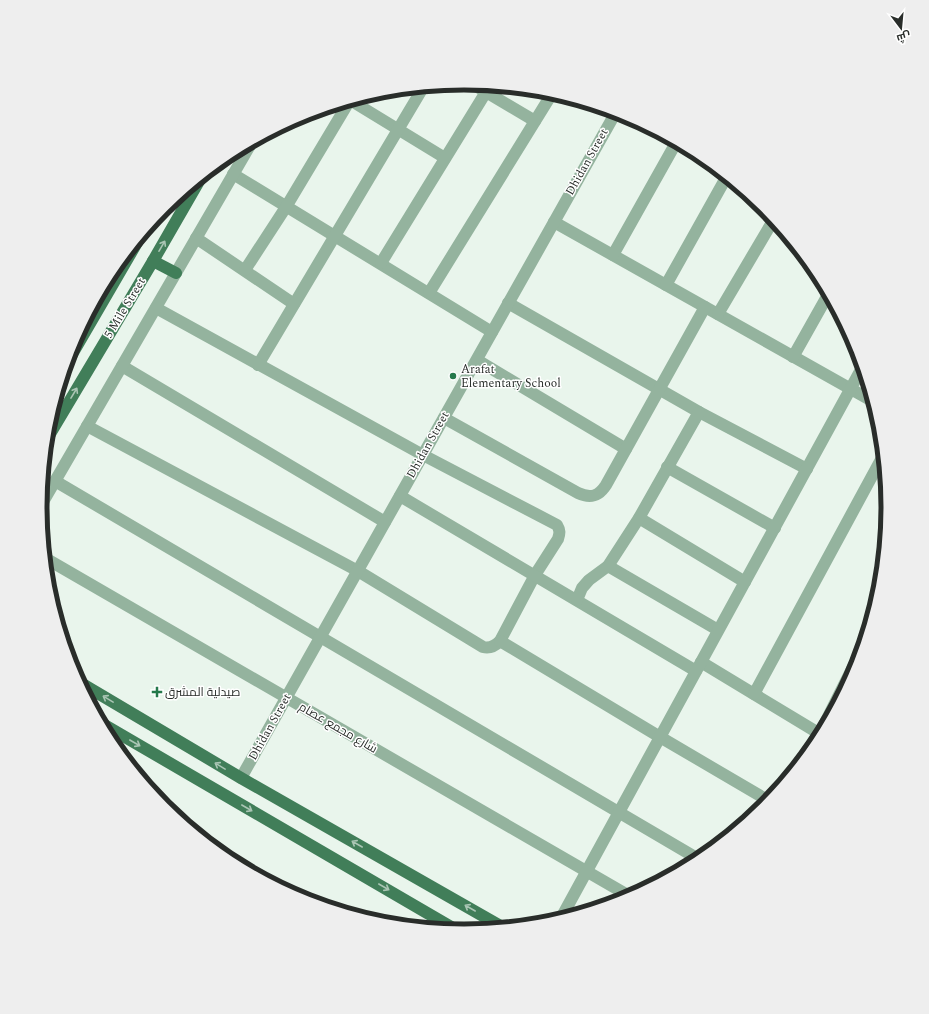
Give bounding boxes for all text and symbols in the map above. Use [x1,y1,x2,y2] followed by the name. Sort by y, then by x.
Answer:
[881,8,921,48] north arrow
[894,27,913,47] text: ش
[561,125,613,199] street label: Dhidan Street
[159,240,167,252] one-way arrow
[99,274,151,342] street label: 5 Mile Street
[461,360,561,393] place label: Arafat Elementary School
[448,371,458,381] marker: Arafat Elementary School
[70,388,78,399] one-way arrow
[402,408,454,482] street label: Dhidan Street
[165,683,240,702] place label: صيدلية المشرق
[152,687,162,697] marker: صيدلية المشرق
[244,690,296,764] street label: Dhidan Street
[102,695,114,703] one-way arrow
[295,698,381,758] street label: شارع مجمع عصام
[129,739,141,747] one-way arrow
[214,761,226,769] one-way arrow
[241,805,253,813] one-way arrow
[351,840,363,848] one-way arrow
[378,884,390,892] one-way arrow
[464,904,476,912] one-way arrow

